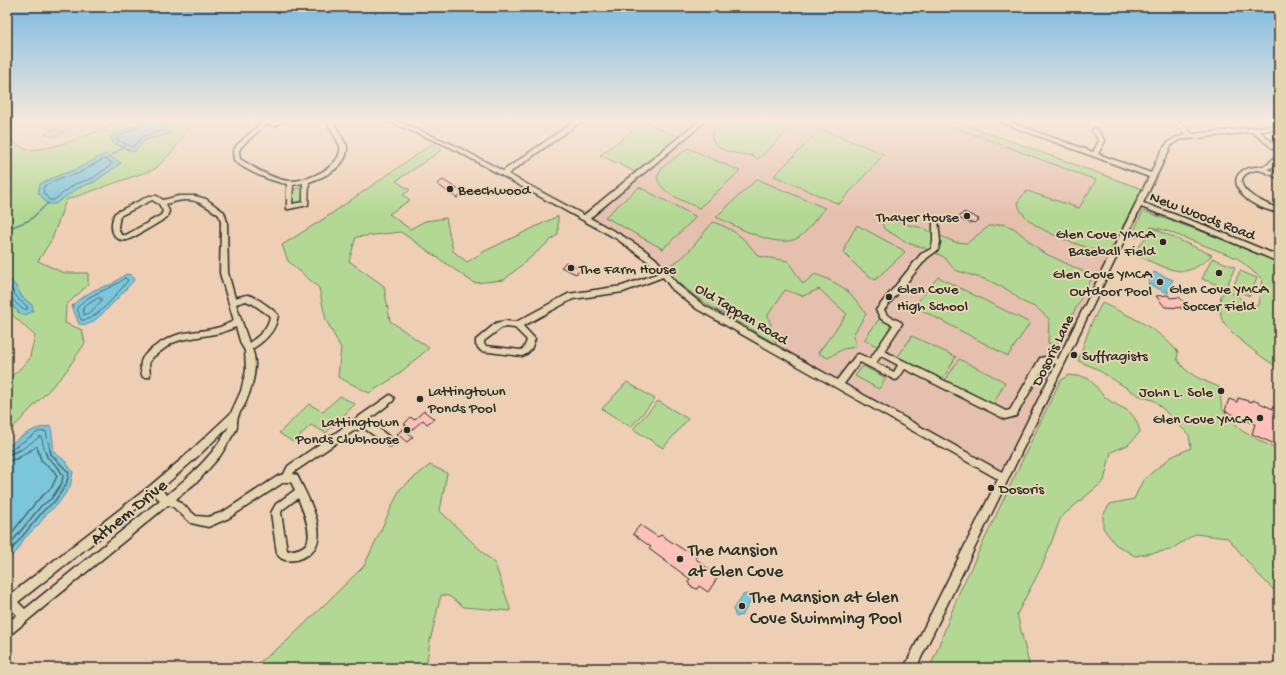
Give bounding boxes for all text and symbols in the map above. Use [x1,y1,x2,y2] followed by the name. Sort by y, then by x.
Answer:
[457,182,532,200] place label: Beechwood
[445,184,455,194] marker: Beechwood
[1147,188,1259,246] street label: New Woods Road
[875,209,959,227] place label: Thayer House
[962,211,972,221] marker: Thayer House
[1056,226,1156,261] place label: Glen Cove YMCA Baseball Field
[1158,237,1168,247] marker: Glen Cove YMCA Baseball Field
[578,261,677,279] place label: The Farm House
[566,263,576,273] marker: The Farm House
[1053,266,1153,301] place label: Glen Cove YMCA Outdoor Pool
[1214,268,1224,278] marker: Glen Cove YMCA Soccer Field
[1155,277,1165,287] marker: Glen Cove YMCA Outdoor Pool
[691,280,792,350] street label: Old Tappan Road
[897,281,968,316] place label: Glen Cove High School
[1169,281,1270,316] place label: Glen Cove YMCA Soccer Field
[884,292,894,302] marker: Glen Cove High School
[1028,312,1079,390] street label: Dosoris Lane
[1082,348,1148,366] place label: Suffragists
[1069,350,1079,360] marker: Suffragists
[427,383,506,418] place label: Lattingtown Ponds Pool
[1139,384,1213,402] place label: John L. Sole
[1216,386,1226,396] marker: John L. Sole
[415,394,425,404] marker: Lattingtown Ponds Pool
[1153,411,1253,429] place label: Glen Cove YMCA
[1255,413,1265,423] marker: Glen Cove YMCA
[294,414,399,449] place label: Lattingtown Ponds Clubhouse
[402,425,412,435] marker: Lattingtown Ponds Clubhouse
[87,475,173,550] street label: Athem Drive
[998,481,1044,499] place label: Dosoris
[986,483,996,493] marker: Dosoris
[687,541,784,583] place label: The Mansion at Glen Cove
[675,554,685,564] marker: The Mansion at Glen Cove
[749,588,902,630] place label: The Mansion at Glen Cove Swimming Pool
[737,601,747,611] marker: The Mansion at Glen Cove Swimming Pool

